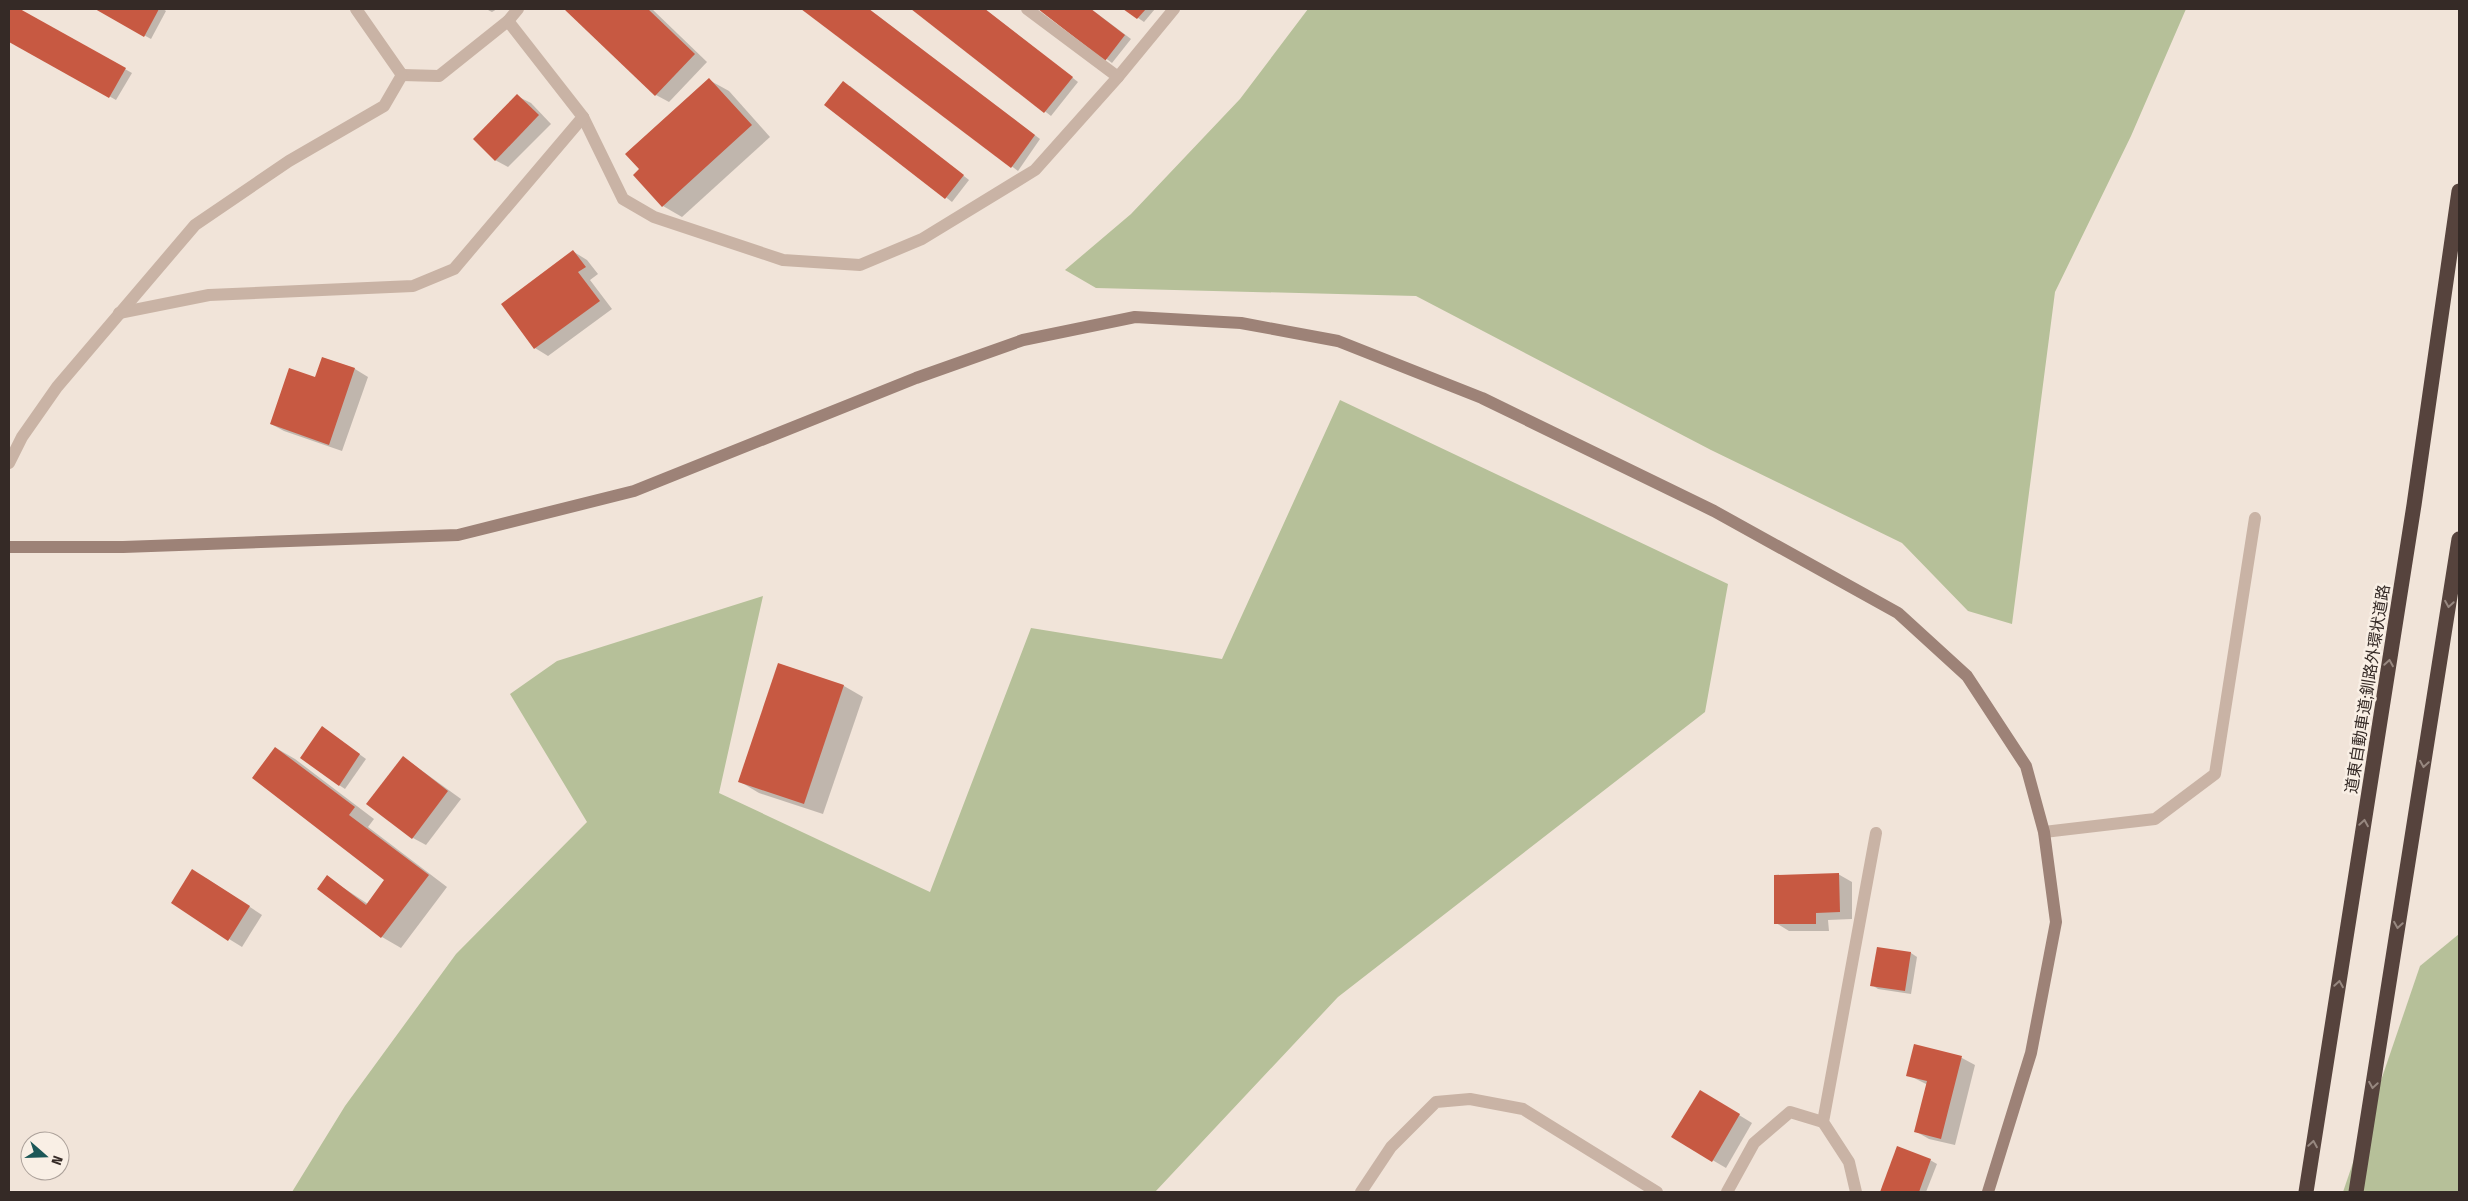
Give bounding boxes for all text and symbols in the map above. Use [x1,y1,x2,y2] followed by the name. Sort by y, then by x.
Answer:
[2342,583,2393,795] street label: 道東自動車道;釧路外環状道路
[2444,600,2455,608] one-way arrow
[2383,658,2394,666] one-way arrow
[2419,760,2429,769] one-way arrow
[2358,819,2369,827] one-way arrow
[2394,921,2404,929] one-way arrow
[2333,979,2343,988] one-way arrow
[2368,1081,2378,1090] one-way arrow
[20,1131,70,1181] north arrow
[2308,1140,2318,1148] one-way arrow
[47,1153,66,1167] text: N

